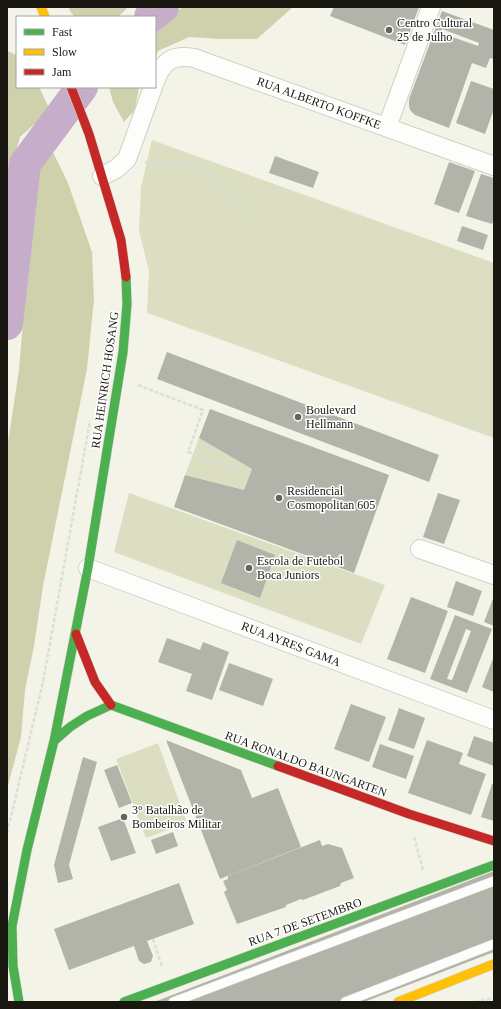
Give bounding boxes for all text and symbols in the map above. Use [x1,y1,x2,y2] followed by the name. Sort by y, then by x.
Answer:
[16,16,156,88] legend
[397,16,473,44] place label: Centro Cultural 25 de Julho
[52,25,73,39] text: Fast
[384,25,394,35] marker: Centro Cultural 25 de Julho
[52,45,77,59] text: Slow
[52,65,72,79] text: Jam
[255,74,383,132] street label: RUA ALBERTO KOFFKE
[88,310,122,449] street label: RUA HEINRICH HOSANG
[306,403,356,431] place label: Boulevard Hellmann
[293,412,303,422] marker: Boulevard Hellmann
[287,484,375,512] place label: Residencial Cosmopolitan 605
[274,493,284,503] marker: Residencial Cosmopolitan 605
[257,554,344,582] place label: Escola de Futebol Boca Juniors
[244,563,254,573] marker: Escola de Futebol Boca Juniors
[240,619,343,669] street label: RUA AYRES GAMA
[223,728,389,800] street label: RUA RONALDO BAUNGARTEN
[132,803,221,831] place label: 3° Batalhão de Bombeiros Militar
[119,812,129,822] marker: 3° Batalhão de Bombeiros Militar
[246,895,364,949] street label: RUA 7 DE SETEMBRO

